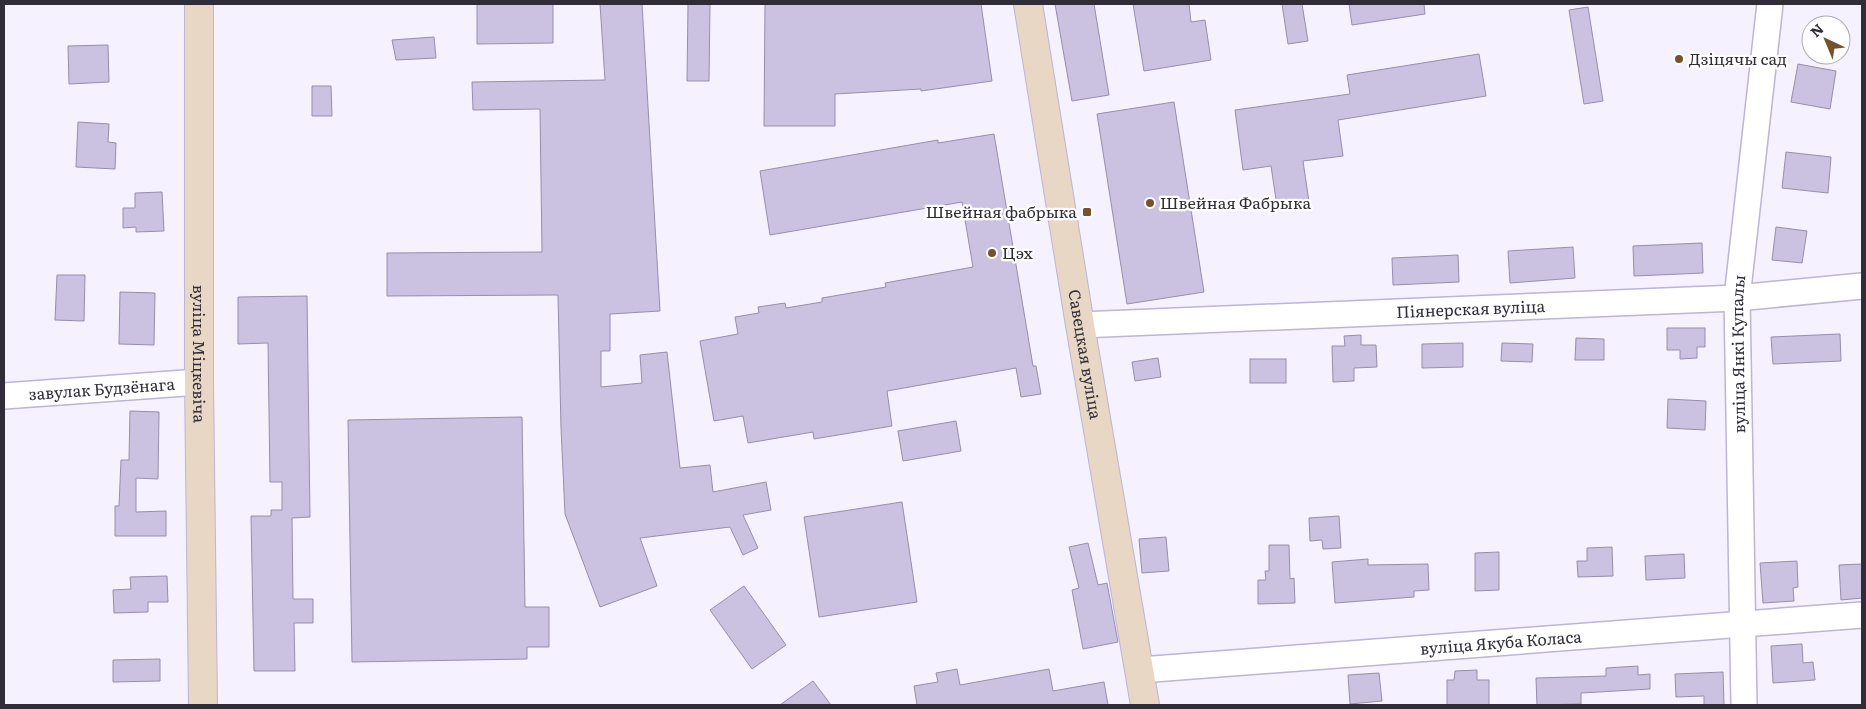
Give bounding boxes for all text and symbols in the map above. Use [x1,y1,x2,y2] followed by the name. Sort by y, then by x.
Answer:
[1801,15,1851,65] north arrow
[1805,18,1828,41] text: N
[1689,46,1787,70] place label: Дзіцячы сад
[1673,53,1685,65] marker: Дзіцячы сад
[1160,190,1312,214] place label: Швейная Фабрыка
[1144,197,1156,209] marker: Швейная Фабрыка
[926,199,1077,223] place label: Швейная фабрыка
[1081,206,1093,218] marker: Швейная фабрыка
[1002,240,1034,264] place label: Цэх
[986,247,998,259] marker: Цэх
[1724,273,1751,434] street label: вуліца Янкі Купалы
[188,285,213,424] street label: вуліца Міцкевіча
[1063,288,1109,421] street label: Савецкая вуліца
[1396,293,1546,323] street label: Піянерская вуліца
[28,371,176,405] street label: завулак Будзёнага
[1419,623,1583,660] street label: вуліца Якуба Коласа

